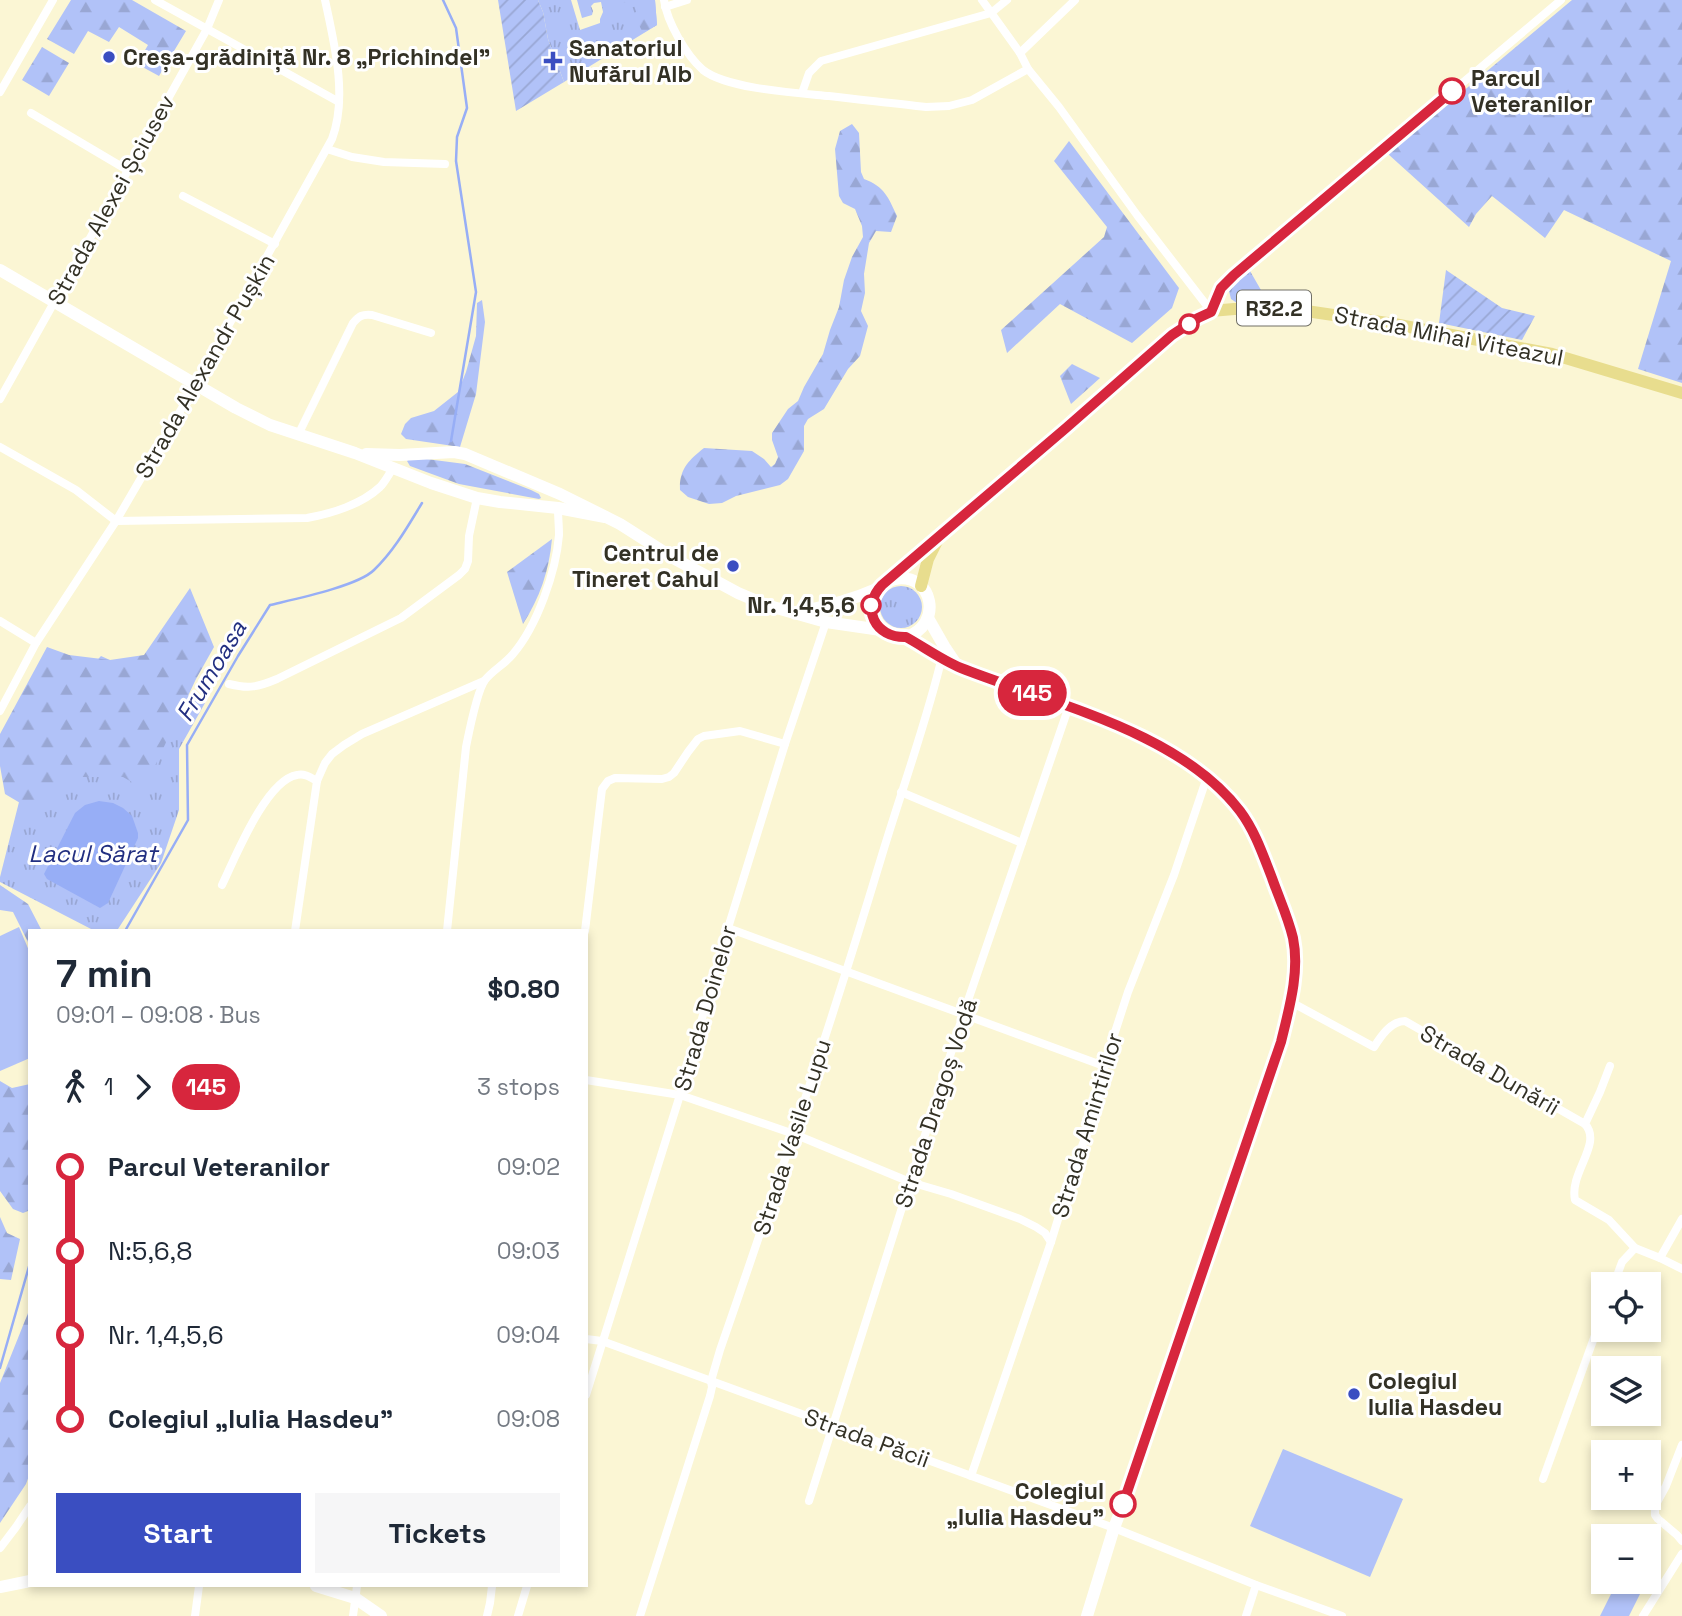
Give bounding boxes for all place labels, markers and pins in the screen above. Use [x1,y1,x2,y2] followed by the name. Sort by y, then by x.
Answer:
[569,33,692,89] place label: Sanatoriul Nufărul Alb
[123,42,490,73] place label: Creșa-grădiniță Nr. 8 „Prichindel”
[101,49,117,65] marker: Creșa-grădiniță Nr. 8 „Prichindel”
[543,51,563,71] marker: Sanatoriul Nufărul Alb
[1471,63,1593,119] place label: Parcul Veteranilor
[1439,78,1465,104] marker: Parcul Veteranilor
[1179,314,1199,334] unlabelled marker
[572,538,719,594] place label: Centrul de Tineret Cahul
[725,558,741,574] marker: Centrul de Tineret Cahul
[747,590,855,620] place label: Nr. 1,4,5,6
[861,595,881,615] marker: Nr. 1,4,5,6
[1368,1366,1502,1422] place label: Colegiul Iulia Hasdeu
[1346,1386,1362,1402] marker: Colegiul Iulia Hasdeu
[946,1476,1104,1532] place label: Colegiul „Iulia Hasdeu”
[1110,1491,1136,1517] marker: Colegiul „Iulia Hasdeu”

